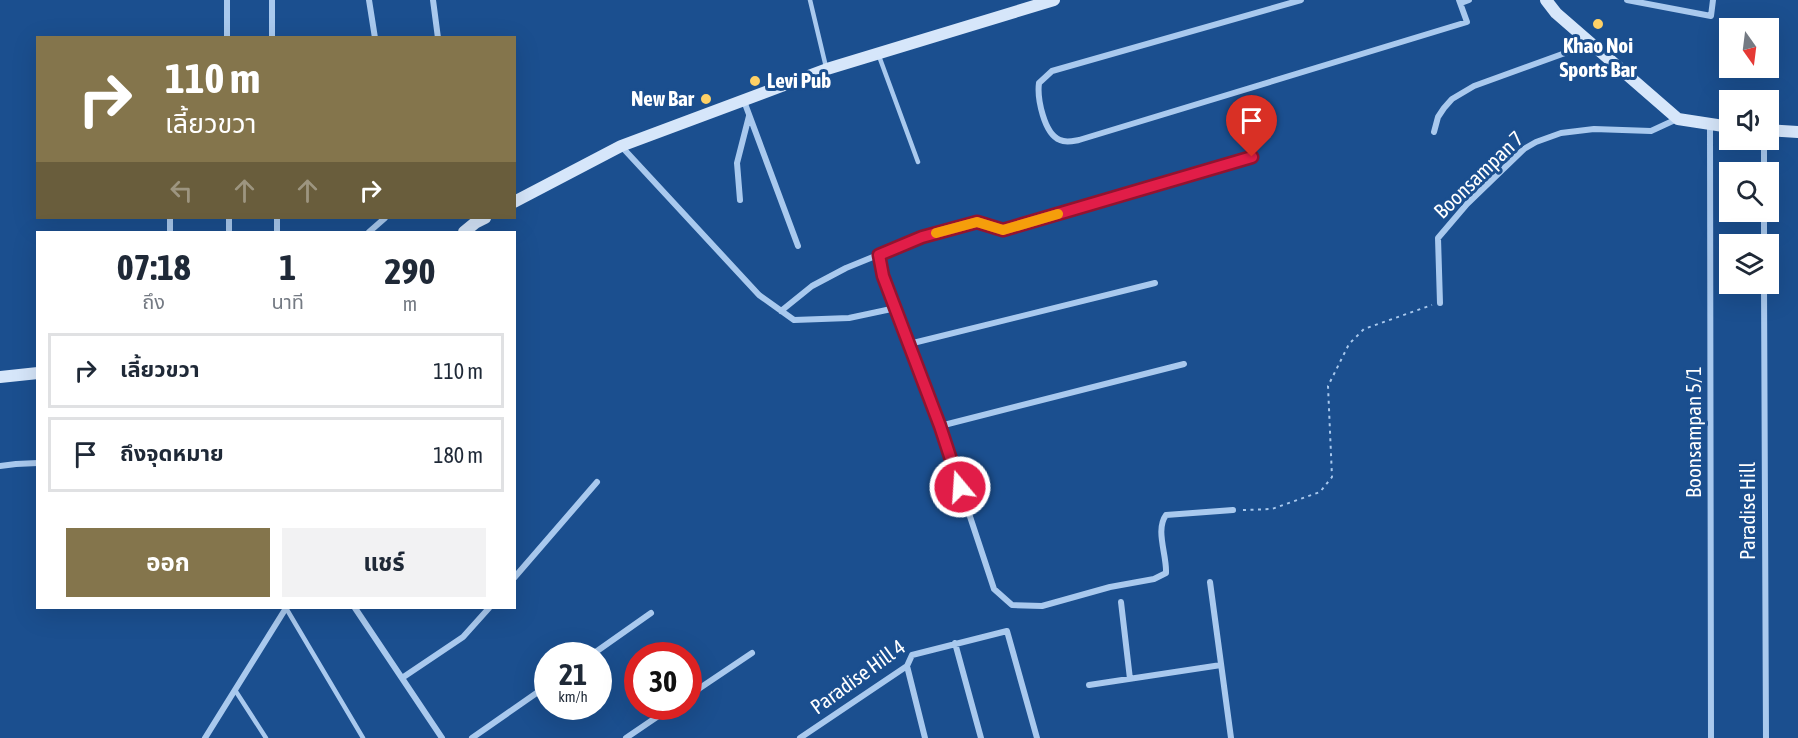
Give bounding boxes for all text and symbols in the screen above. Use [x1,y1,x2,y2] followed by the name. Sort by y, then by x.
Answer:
[1591,17,1605,31] marker: Khao Noi Sports Bar
[1719,18,1779,78] north arrow
[1719,18,1779,294] map controls
[1560,33,1637,81] place label: Khao Noi Sports Bar
[165,54,260,102] text: 110 m
[66,60,144,138] icon: right
[767,68,831,92] place label: Levi Pub
[748,74,762,88] marker: Levi Pub
[631,86,695,110] place label: New Bar
[1719,90,1779,150] button: sound
[699,92,713,106] marker: New Bar
[1226,95,1277,157] pin
[1235,104,1268,137] icon: arrive
[165,108,256,139] text: เลี้ยวขวา
[1429,126,1528,223] street label: Boonsampan 7
[1719,162,1779,222] button: search
[165,174,198,207] icon: left
[228,174,261,207] icon: ahead
[291,174,324,207] icon: ahead
[354,174,387,207] icon: right
[1719,234,1779,294] button: layers
[117,246,191,288] text: 07:18
[279,246,296,288] text: 1
[385,250,435,292] text: 290
[142,290,165,313] text: ถึง
[271,290,304,313] text: นาที
[403,292,417,315] text: m
[69,354,102,387] icon: right
[120,356,200,382] text: เลี้ยวขวา
[433,358,483,384] text: 110 m
[1681,366,1705,498] street label: Boonsampan 5/1
[69,438,102,471] icon: arrive
[120,440,224,466] text: ถึงจุดหมาย
[433,442,483,468] text: 180 m
[928,455,992,519] position arrow
[1735,462,1759,560] street label: Paradise Hill
[66,528,270,597] button: ออก
[282,528,486,597] button: แชร์
[806,634,909,718] street label: Paradise Hill 4
[624,642,702,720] speed limit sign: 30
[559,657,587,691] text: 21
[558,688,588,705] text: km/h

